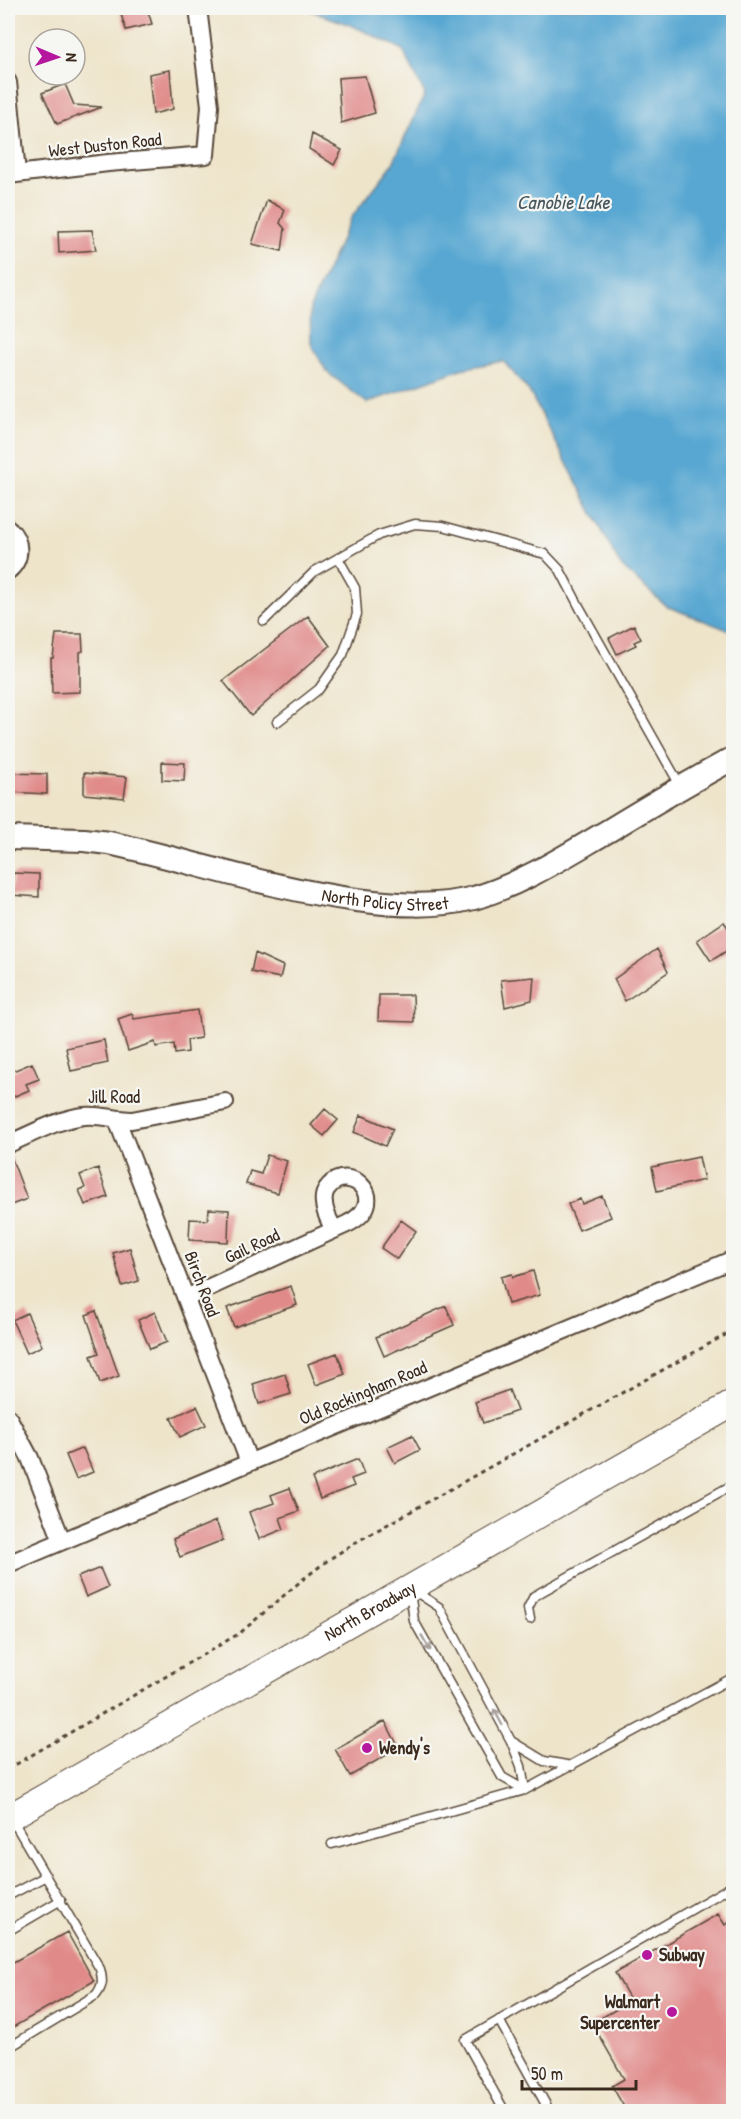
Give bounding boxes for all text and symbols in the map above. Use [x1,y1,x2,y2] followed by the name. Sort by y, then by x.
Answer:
[27,27,87,87] north arrow
[61,53,83,63] text: N
[47,126,163,163] street label: West Duston Road
[517,188,610,215] water label: Canobie Lake
[320,882,451,917] street label: North Policy Street
[88,1084,140,1109] street label: Jill Road
[220,1222,283,1269] street label: Gail Road
[179,1247,226,1320] street label: Birch Road
[295,1354,431,1431] street label: Old Rockingham Road
[319,1574,421,1647] street label: North Broadway
[421,1634,433,1651] one-way arrow
[491,1708,503,1726] one-way arrow
[379,1735,430,1761] place label: Wendy's
[360,1741,374,1755] marker: Wendy's
[659,1942,705,1968] place label: Subway
[640,1948,654,1962] marker: Subway
[580,1989,661,2036] place label: Walmart Supercenter
[665,2005,679,2019] marker: Walmart Supercenter
[522,2053,636,2091] scale bar
[531,2061,563,2086] text: 50 m

